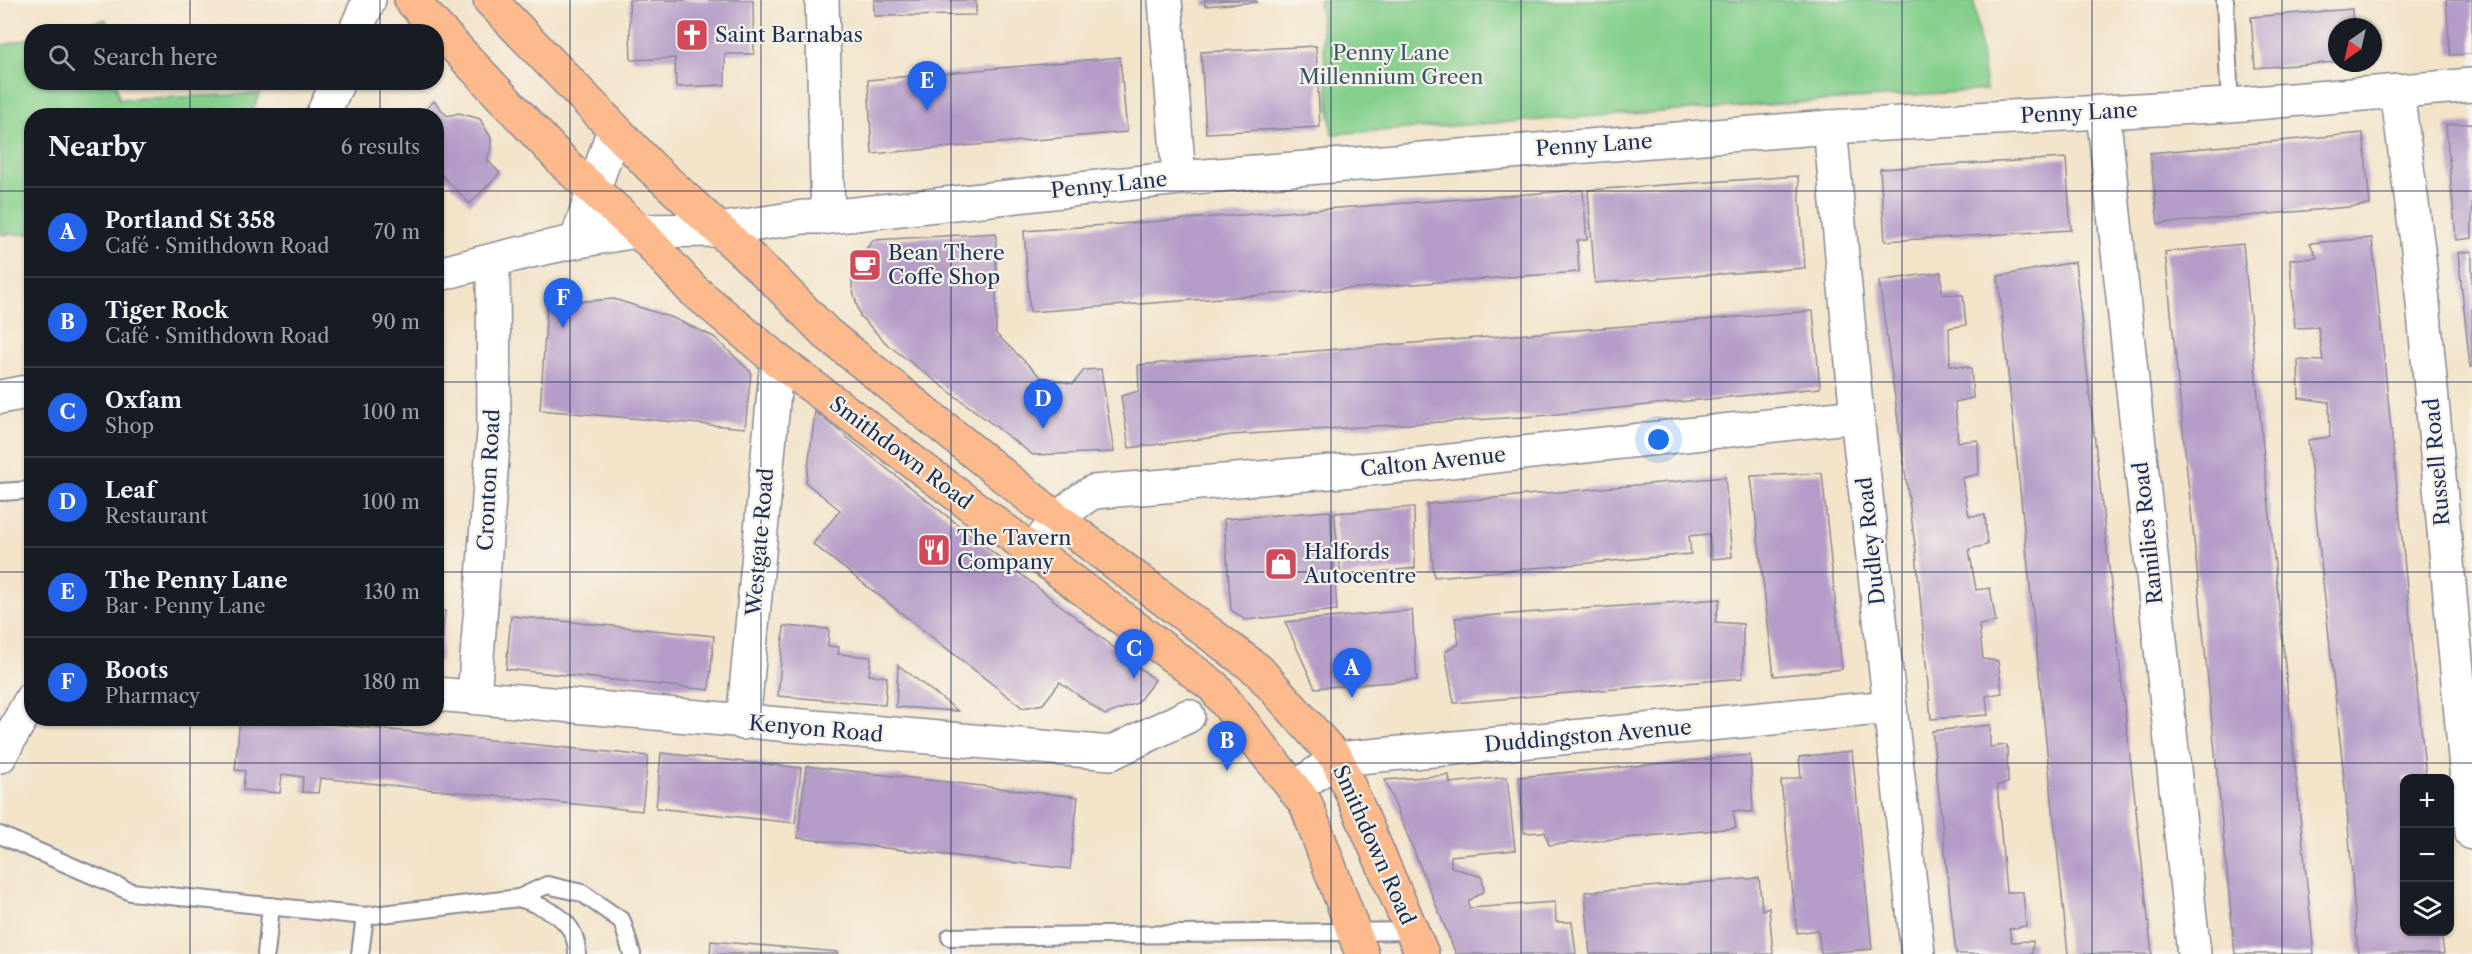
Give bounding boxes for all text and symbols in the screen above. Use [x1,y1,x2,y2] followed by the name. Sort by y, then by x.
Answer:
[674,17,710,53] church icon: Saint Barnabas
[2328,18,2382,72] north arrow
[715,22,863,47] place label: Saint Barnabas
[24,24,444,90] search box
[1299,40,1483,89] park label: Penny Lane Millennium Green
[45,41,78,74] icon: search
[93,44,218,71] text: Search here
[908,62,946,111] pin: E
[2020,97,2138,128] street label: Penny Lane
[1535,128,1653,161] street label: Penny Lane
[48,131,146,163] text: Nearby
[341,135,420,159] text: 6 results
[1049,166,1169,203] street label: Penny Lane
[105,207,275,234] text: Portland St 358
[60,220,75,244] text: A
[374,220,420,244] text: 70 m
[105,234,329,258] text: Café · Smithdown Road
[888,240,1005,289] place label: Bean There Coffe Shop
[847,247,883,283] cafe icon: Bean There Coffe Shop
[544,278,582,328] pin: F
[105,297,228,324] text: Tiger Rock
[60,310,75,334] text: B
[372,310,420,334] text: 90 m
[105,324,329,348] text: Café · Smithdown Road
[1024,380,1062,429] pin: D
[105,387,182,414] text: Oxfam
[825,391,978,515] street label: Smithdown Road
[2418,397,2455,527] street label: Russell Road
[59,400,76,424] text: C
[362,400,420,424] text: 100 m
[472,408,505,551] street label: Cronton Road
[105,414,154,438] text: Shop
[1644,425,1673,454] your location
[1359,441,1507,482] street label: Calton Avenue
[2128,460,2167,606] street label: Ramilies Road
[741,467,778,618] street label: Westgate Road
[1851,475,1890,606] street label: Dudley Road
[105,477,155,504] text: Leaf
[59,490,76,514] text: D
[362,490,420,514] text: 100 m
[105,504,208,528] text: Restaurant
[957,525,1071,574] place label: The Tavern Company
[916,532,952,568] restaurant icon: The Tavern Company
[1303,539,1416,588] place label: Halfords Autocentre
[1263,546,1299,582] shop icon: Halfords Autocentre
[105,567,288,594] text: The Penny Lane
[60,580,75,604] text: E
[364,580,420,604] text: 130 m
[105,594,265,618] text: Bar · Penny Lane
[1114,630,1154,679] pin: C
[1332,648,1372,698] pin: A
[105,657,168,684] text: Boots
[61,670,74,694] text: F
[363,670,420,694] text: 180 m
[105,684,200,708] text: Pharmacy
[748,710,885,747] street label: Kenyon Road
[1483,714,1693,757] street label: Duddingston Avenue
[1208,722,1246,771] pin: B
[1328,761,1421,929] street label: Smithdown Road
[2400,774,2454,936] map controls
[2400,774,2454,828] button: +
[2400,828,2454,882] button: −
[2400,882,2454,936] button: layers

